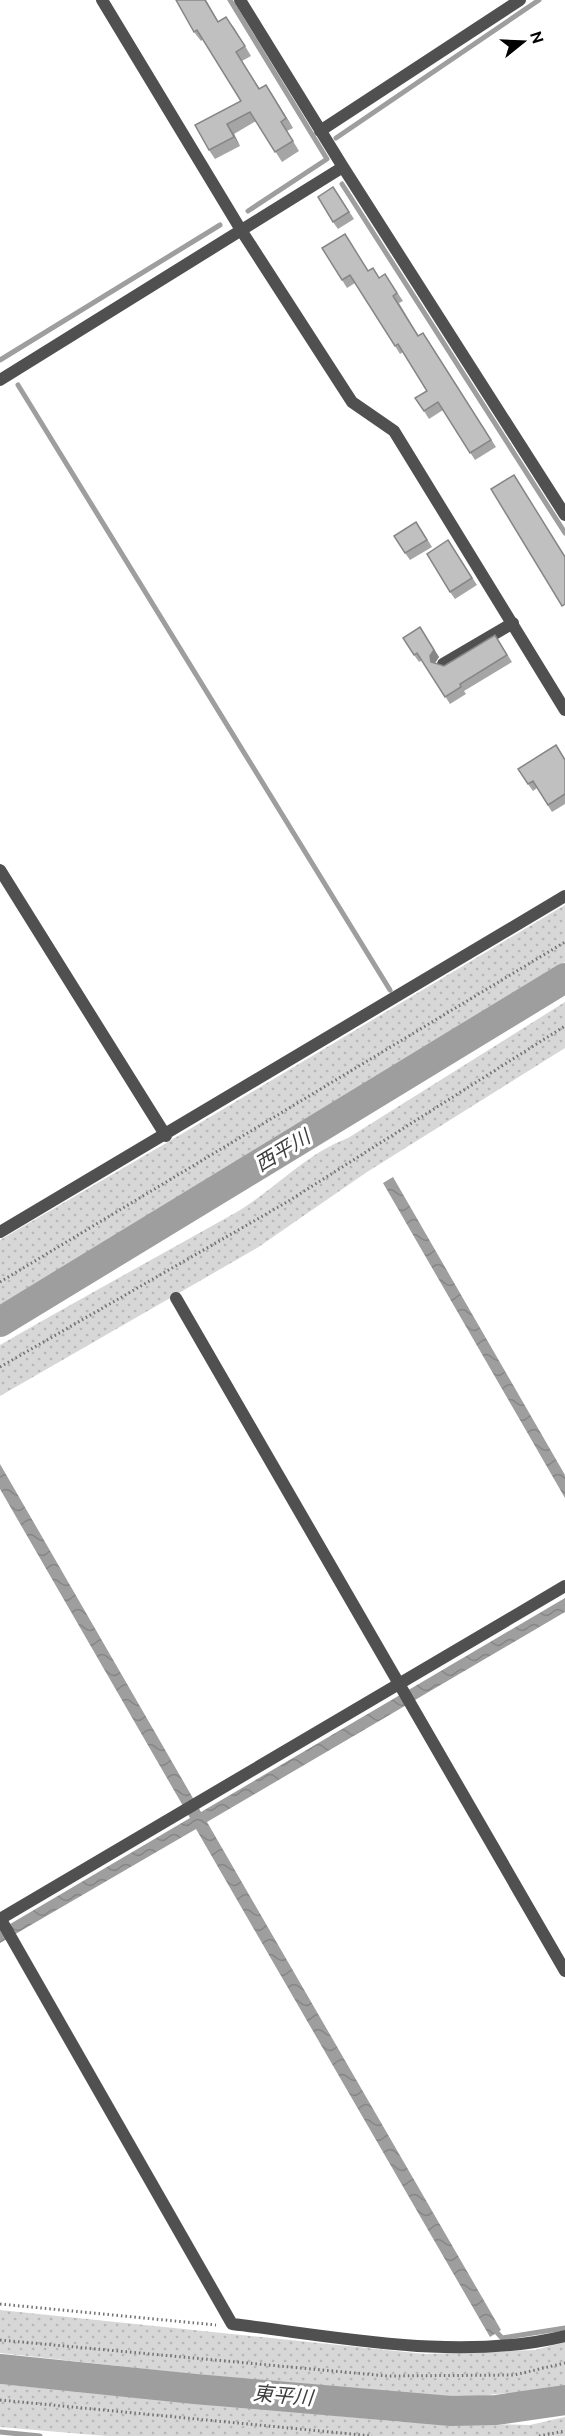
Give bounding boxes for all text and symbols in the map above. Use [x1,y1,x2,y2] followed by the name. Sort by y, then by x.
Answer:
[493,12,553,72] north arrow
[527,29,548,46] text: N
[250,1124,315,1175] water label: 西平川
[252,2381,316,2409] water label: 東平川

